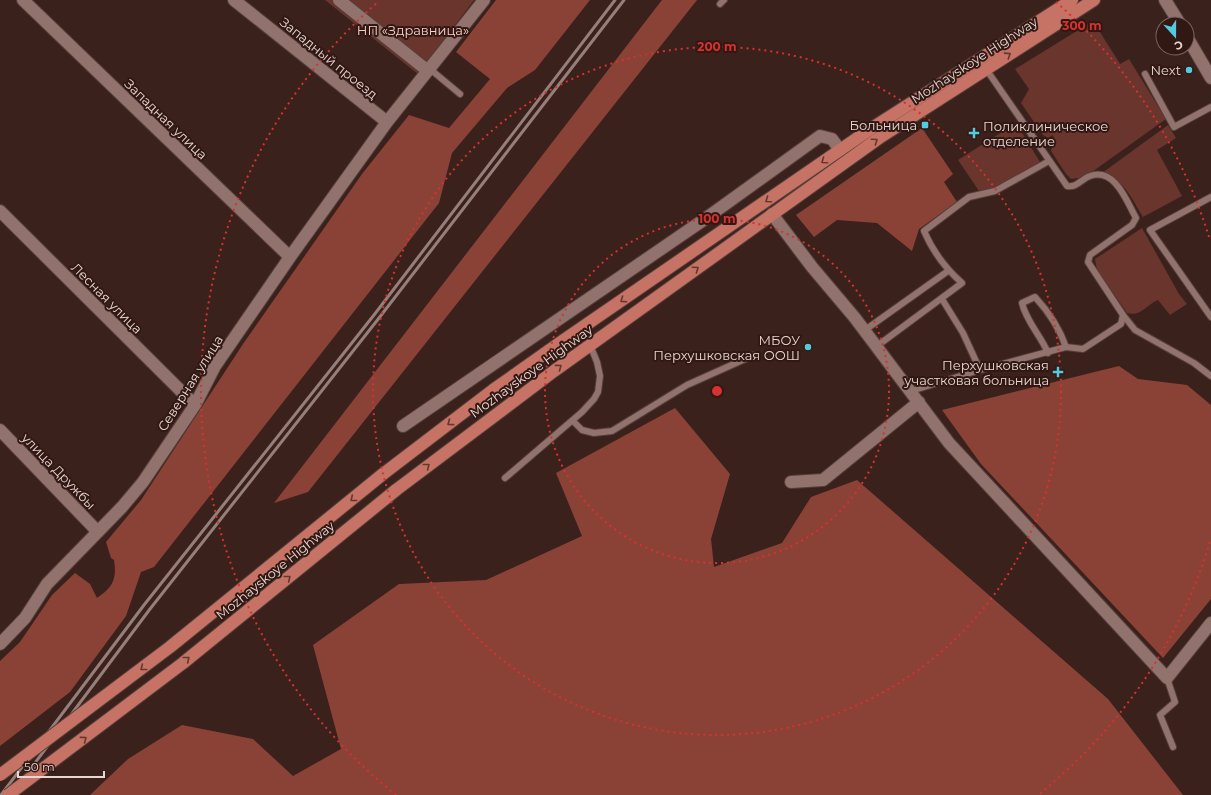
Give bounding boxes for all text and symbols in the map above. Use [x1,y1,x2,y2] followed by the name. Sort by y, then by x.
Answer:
[908,13,1041,107] street label: Mozhayskoye Highway
[277,14,381,102] street label: Западный проезд
[1155,16,1195,56] north arrow
[1061,18,1102,33] text: 300 m
[357,22,469,38] park label: НП «Здравница»
[1172,37,1185,53] text: С
[697,39,737,54] text: 200 m
[1004,53,1011,60] one-way arrow
[1151,62,1181,78] place label: Next
[1184,65,1194,75] marker: Next
[121,75,211,163] street label: Западная улица
[850,117,917,133] place label: Больница
[983,118,1108,149] place label: Поликлиническое отделение
[920,120,930,130] marker: Больница
[968,127,980,139] marker: Поликлиническое отделение
[871,138,878,146] one-way arrow
[821,156,828,164] one-way arrow
[765,195,772,203] one-way arrow
[699,211,735,226] text: 100 m
[68,259,146,337] street label: Лесная улица
[692,266,699,273] one-way arrow
[620,295,627,302] one-way arrow
[467,321,596,421] street label: Mozhayskoye Highway
[154,332,226,434] street label: Северная улица
[653,332,800,363] place label: МБОУ Перхушковская ООШ
[803,342,813,352] marker: МБОУ Перхушковская ООШ
[903,357,1049,388] place label: Перхушковская участковая больница
[555,365,562,372] one-way arrow
[1052,366,1064,378] marker: Перхушковская участковая больница
[710,384,724,398] centre of rings
[447,418,454,425] one-way arrow
[18,429,99,512] street label: улица Дружбы
[422,464,429,471] one-way arrow
[350,494,357,501] one-way arrow
[213,517,338,623] street label: Mozhayskoye Highway
[284,575,291,582] one-way arrow
[183,657,190,664] one-way arrow
[140,663,147,670] one-way arrow
[80,737,87,744] one-way arrow
[18,753,104,779] scale bar
[24,759,55,774] text: 50 m

